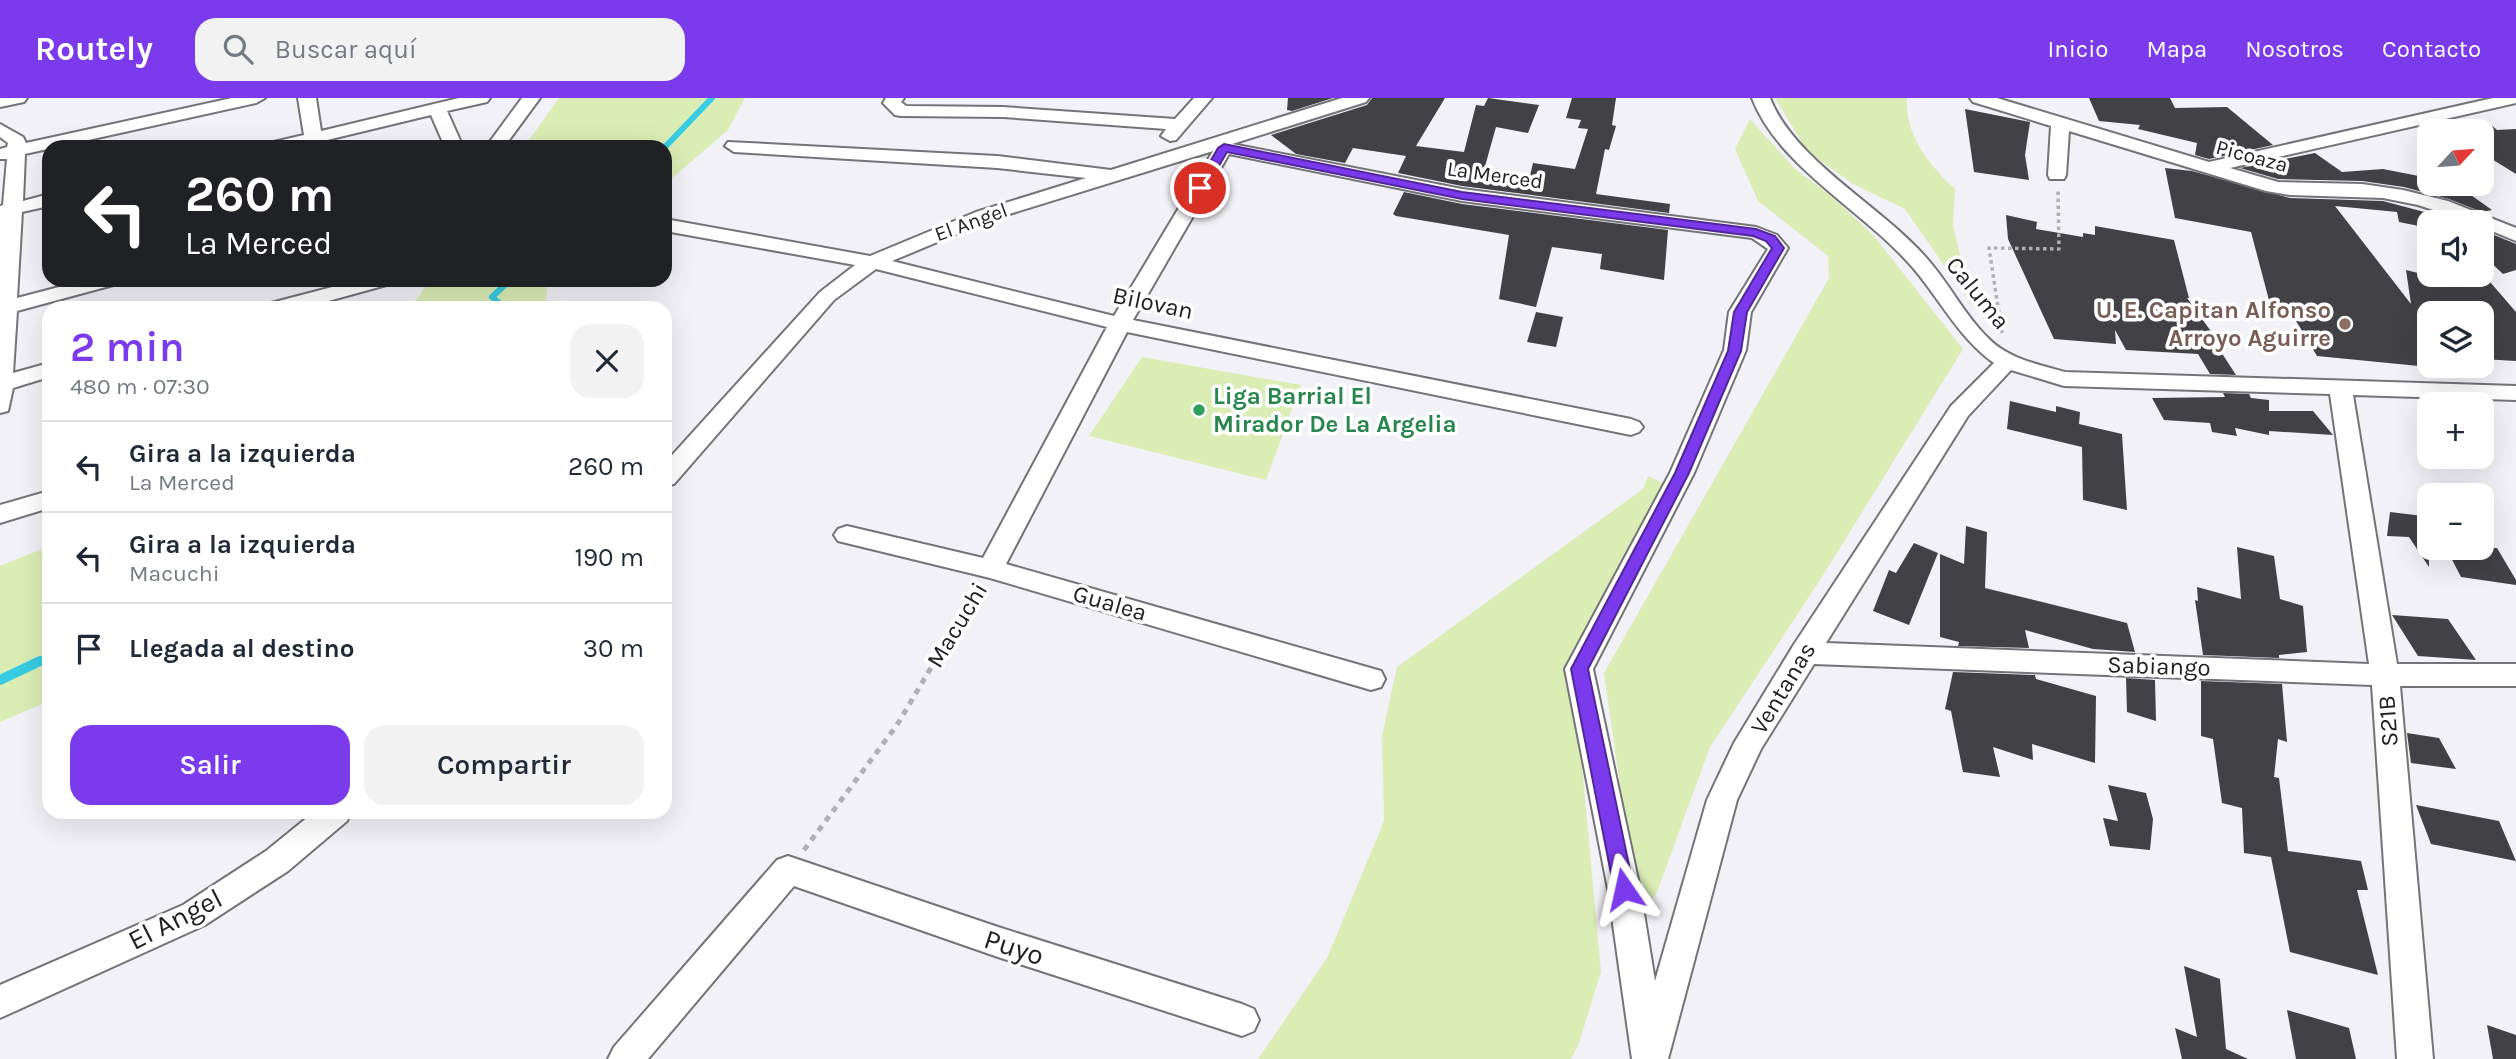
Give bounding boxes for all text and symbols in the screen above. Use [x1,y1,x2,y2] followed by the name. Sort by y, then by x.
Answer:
[195,18,685,81] search box
[35,30,153,68] text: Routely
[219,30,257,68] icon: search
[275,34,417,65] text: Buscar aquí
[2047,35,2108,63] text: Inicio
[2146,35,2207,63] text: Mapa
[2245,35,2344,63] text: Nosotros
[2382,35,2481,63] text: Contacto
[2417,119,2494,196] north arrow
[2417,119,2494,560] map controls
[2214,135,2290,177] street label: Picoaza
[1446,156,1544,194] street label: La Merced
[1170,158,1230,218] pin
[185,166,334,223] text: 260 m
[70,168,161,259] icon: left
[1181,169,1219,207] icon: arrive
[931,198,1011,246] street label: El Angel
[2417,210,2494,287] button: sound
[185,225,332,262] text: La Merced
[1940,251,2016,335] street label: Caluma
[1110,281,1196,325] street label: Bilovan
[2096,296,2331,352] place label: U. E. Capitan Alfonso Arroyo Aguirre
[2417,301,2494,378] button: layers
[2337,316,2353,332] marker: U. E. Capitan Alfonso Arroyo Aguirre
[70,322,185,372] text: 2 min
[570,324,644,398] button: close
[70,373,210,400] text: 480 m · 07:30
[1213,382,1457,438] place label: Liga Barrial El Mirador De La Argelia
[2417,392,2494,469] button: +
[1191,402,1207,418] marker: Liga Barrial El Mirador De La Argelia
[129,438,356,469] text: Gira a la izquierda
[70,448,108,486] icon: left
[568,451,644,482] text: 260 m
[129,469,235,496] text: La Merced
[2417,483,2494,560] button: −
[129,529,356,560] text: Gira a la izquierda
[70,539,108,577] icon: left
[574,542,644,573] text: 190 m
[129,560,220,587] text: Macuchi
[921,577,993,673] street label: Macuchi
[1070,579,1150,627] street label: Gualea
[70,630,108,668] icon: arrive
[129,633,355,664] text: Llegada al destino
[583,633,644,664] text: 30 m
[1745,637,1821,739] street label: Ventanas
[2107,650,2211,682] street label: Sabiango
[2372,694,2404,748] street label: S21B
[70,725,350,805] button: Salir
[364,725,644,805] button: Compartir
[1587,852,1661,926] position arrow
[122,881,228,957] street label: El Angel
[980,922,1048,972] street label: Puyo

